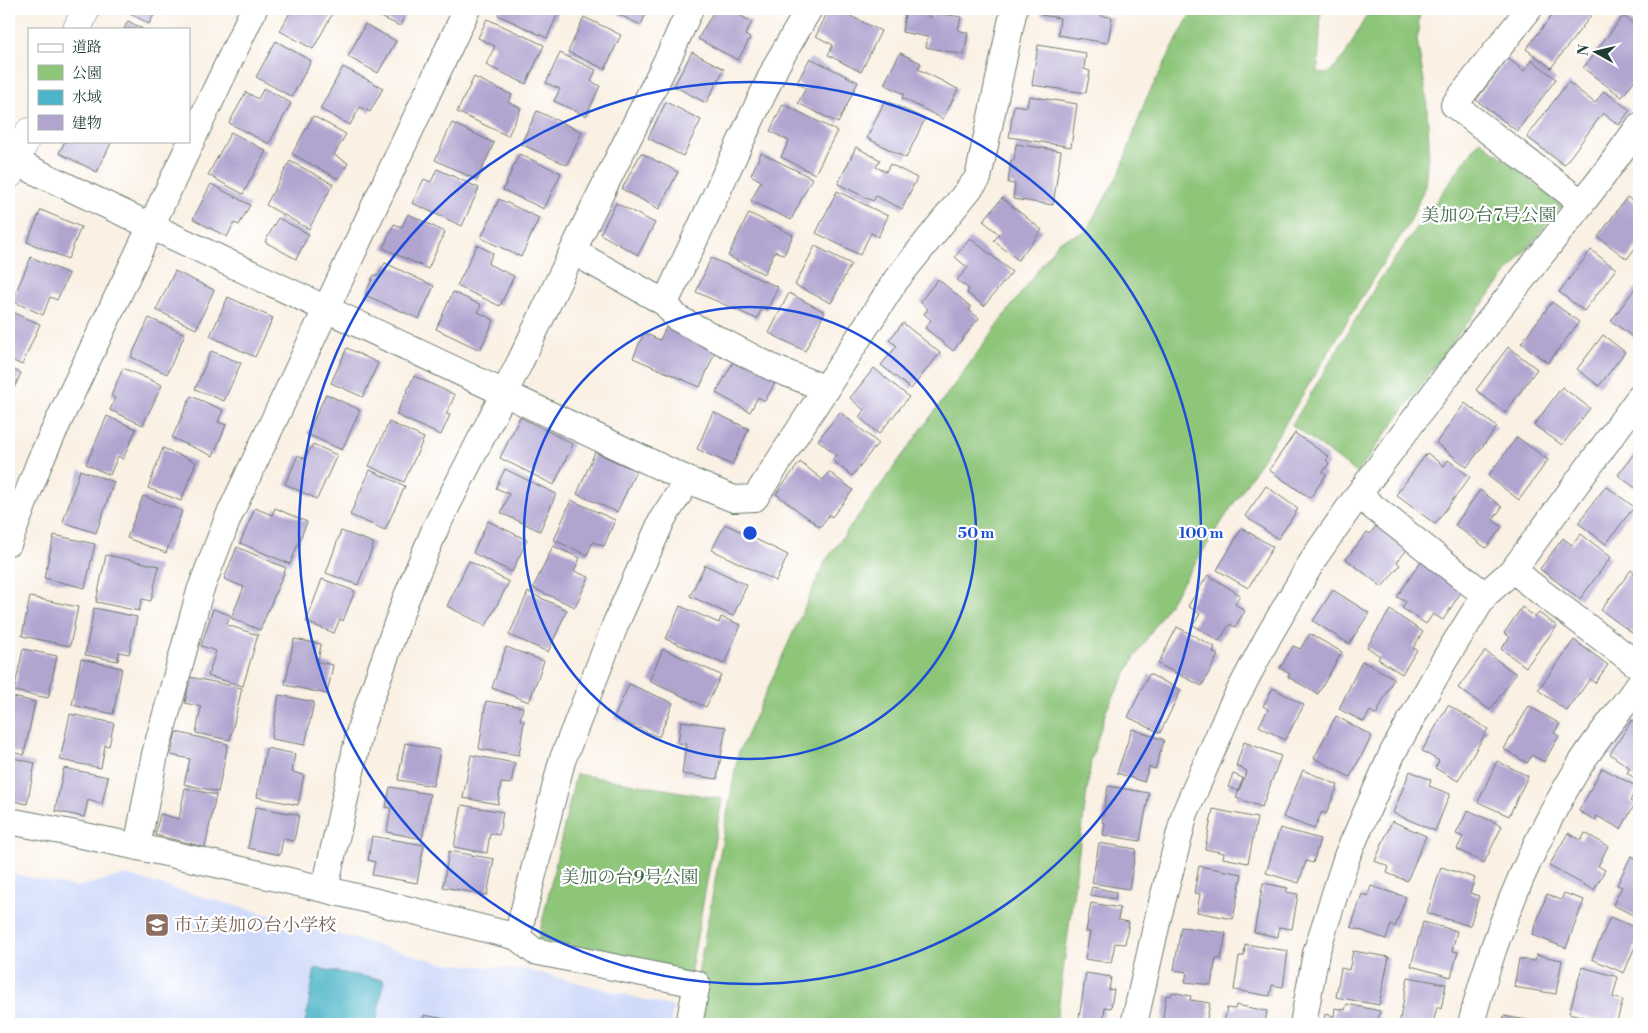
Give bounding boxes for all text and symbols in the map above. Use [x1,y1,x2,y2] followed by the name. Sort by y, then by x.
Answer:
[28,28,190,142] legend
[1570,28,1620,78] north arrow
[72,38,102,57] text: 道路
[1574,44,1594,57] text: N
[72,64,102,83] text: 公園
[72,88,102,107] text: 水域
[72,114,102,133] text: 建物
[1421,204,1557,227] park label: 美加の台7号公園
[741,524,759,542] centre of rings
[958,524,994,543] text: 50 m
[1179,524,1224,543] text: 100 m
[562,866,698,889] park label: 美加の台9号公園
[144,912,170,938] school or university icon: 市立美加の台小学校
[174,914,336,937] place label: 市立美加の台小学校

